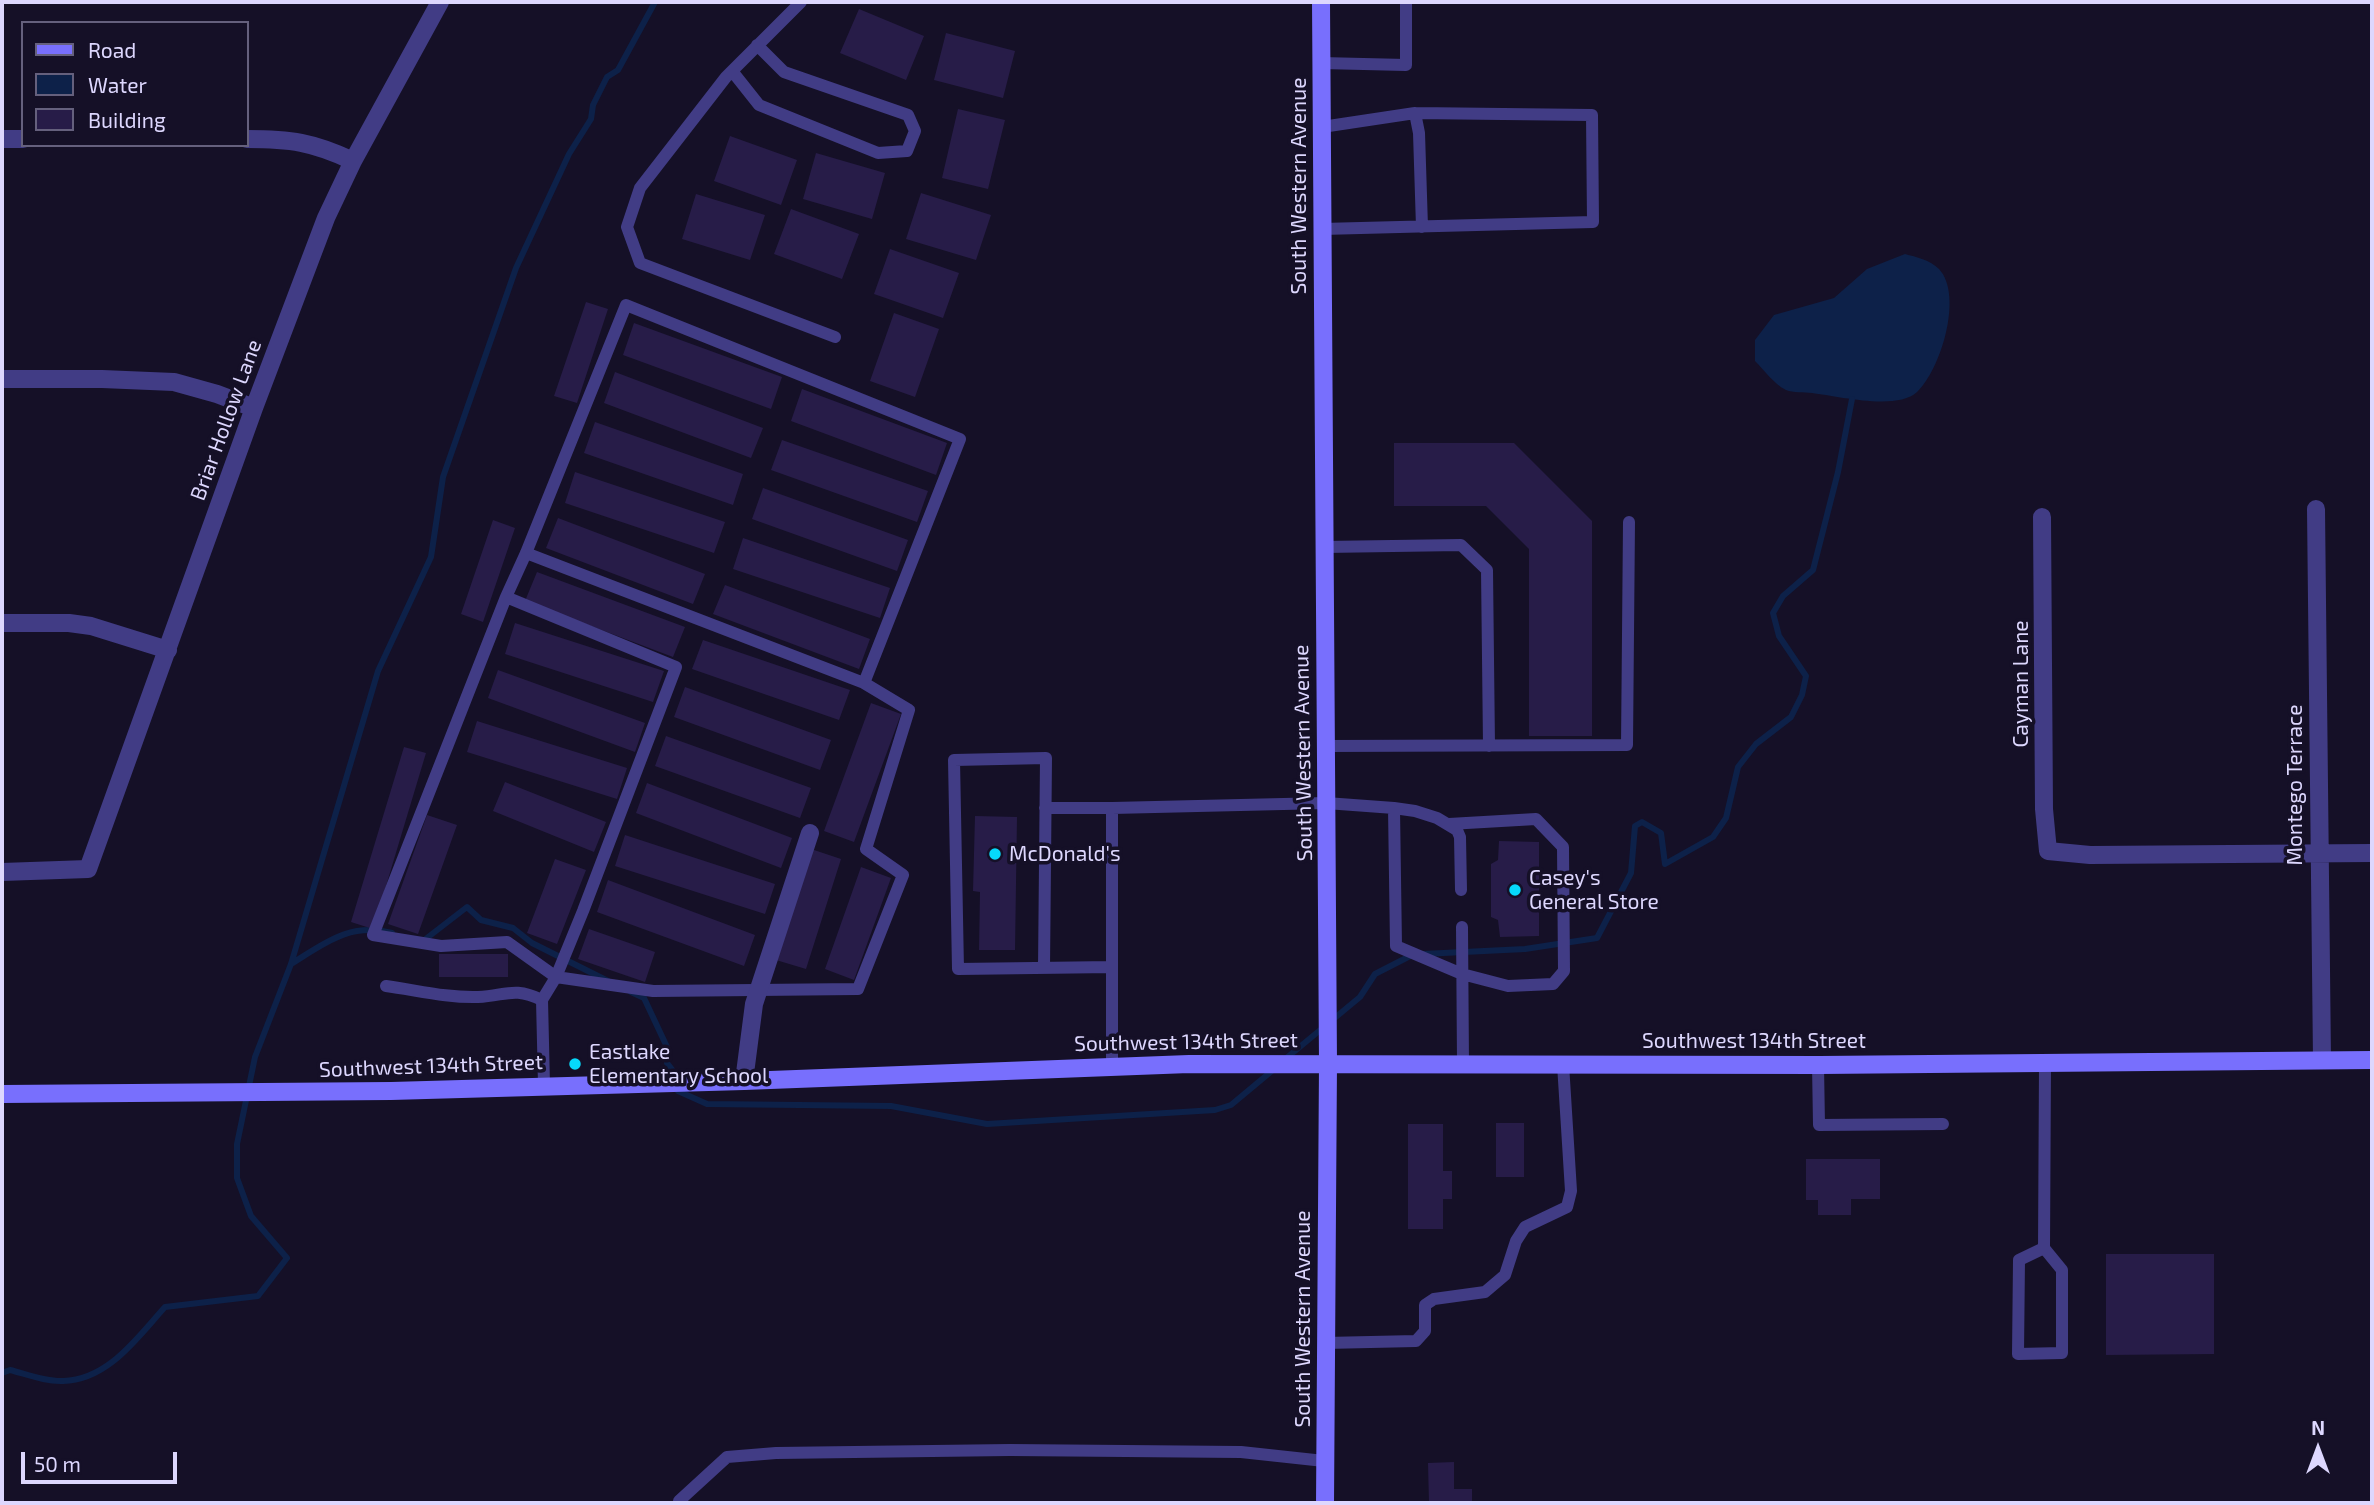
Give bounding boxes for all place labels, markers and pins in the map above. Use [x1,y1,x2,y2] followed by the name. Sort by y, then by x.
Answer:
[1009,841,1121,867] place label: McDonald's
[987,846,1003,862] marker: McDonald's
[1529,865,1659,915] place label: Casey's General Store
[1507,882,1523,898] marker: Casey's General Store
[589,1039,768,1089] place label: Eastlake Elementary School
[567,1056,583,1072] marker: Eastlake Elementary School

